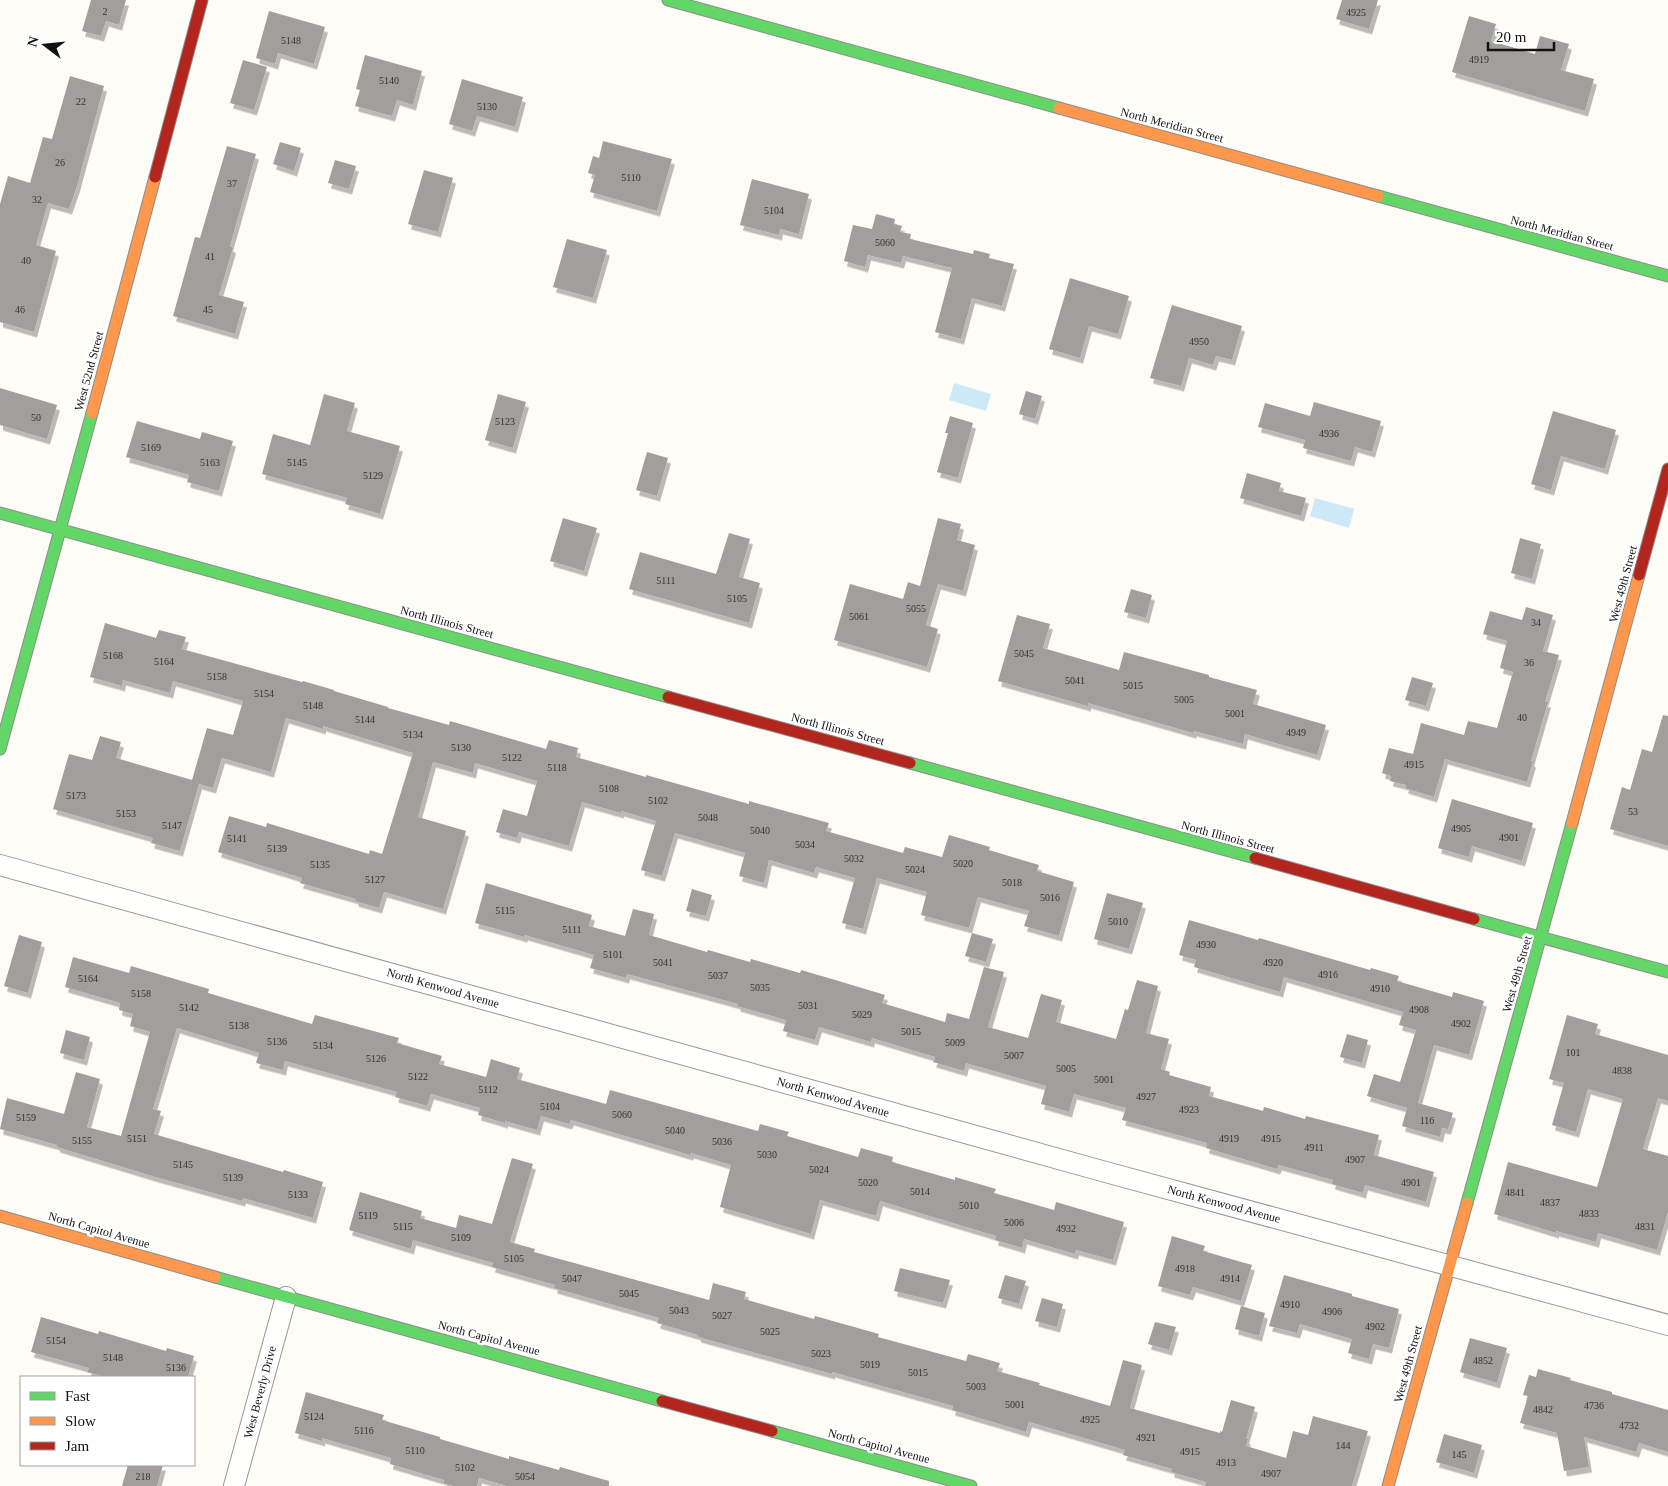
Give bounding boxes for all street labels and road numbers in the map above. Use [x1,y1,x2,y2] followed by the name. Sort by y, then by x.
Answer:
[1119,105,1226,146] street label: North Meridian Street
[1509,213,1616,254] street label: North Meridian Street
[72,329,107,412] street label: West 52nd Street
[1606,543,1640,624] street label: West 49th Street
[399,603,496,641] street label: North Illinois Street
[790,710,887,748] street label: North Illinois Street
[1180,818,1277,856] street label: North Illinois Street
[1499,933,1535,1014] street label: West 49th Street
[385,965,501,1011] street label: North Kenwood Avenue
[775,1074,891,1120] street label: North Kenwood Avenue
[1166,1182,1282,1226] street label: North Kenwood Avenue
[47,1209,151,1251] street label: North Capitol Avenue
[436,1318,542,1358] street label: North Capitol Avenue
[1391,1323,1425,1404] street label: West 49th Street
[241,1344,279,1440] street label: West Beverly Drive
[826,1426,932,1466] street label: North Capitol Avenue

